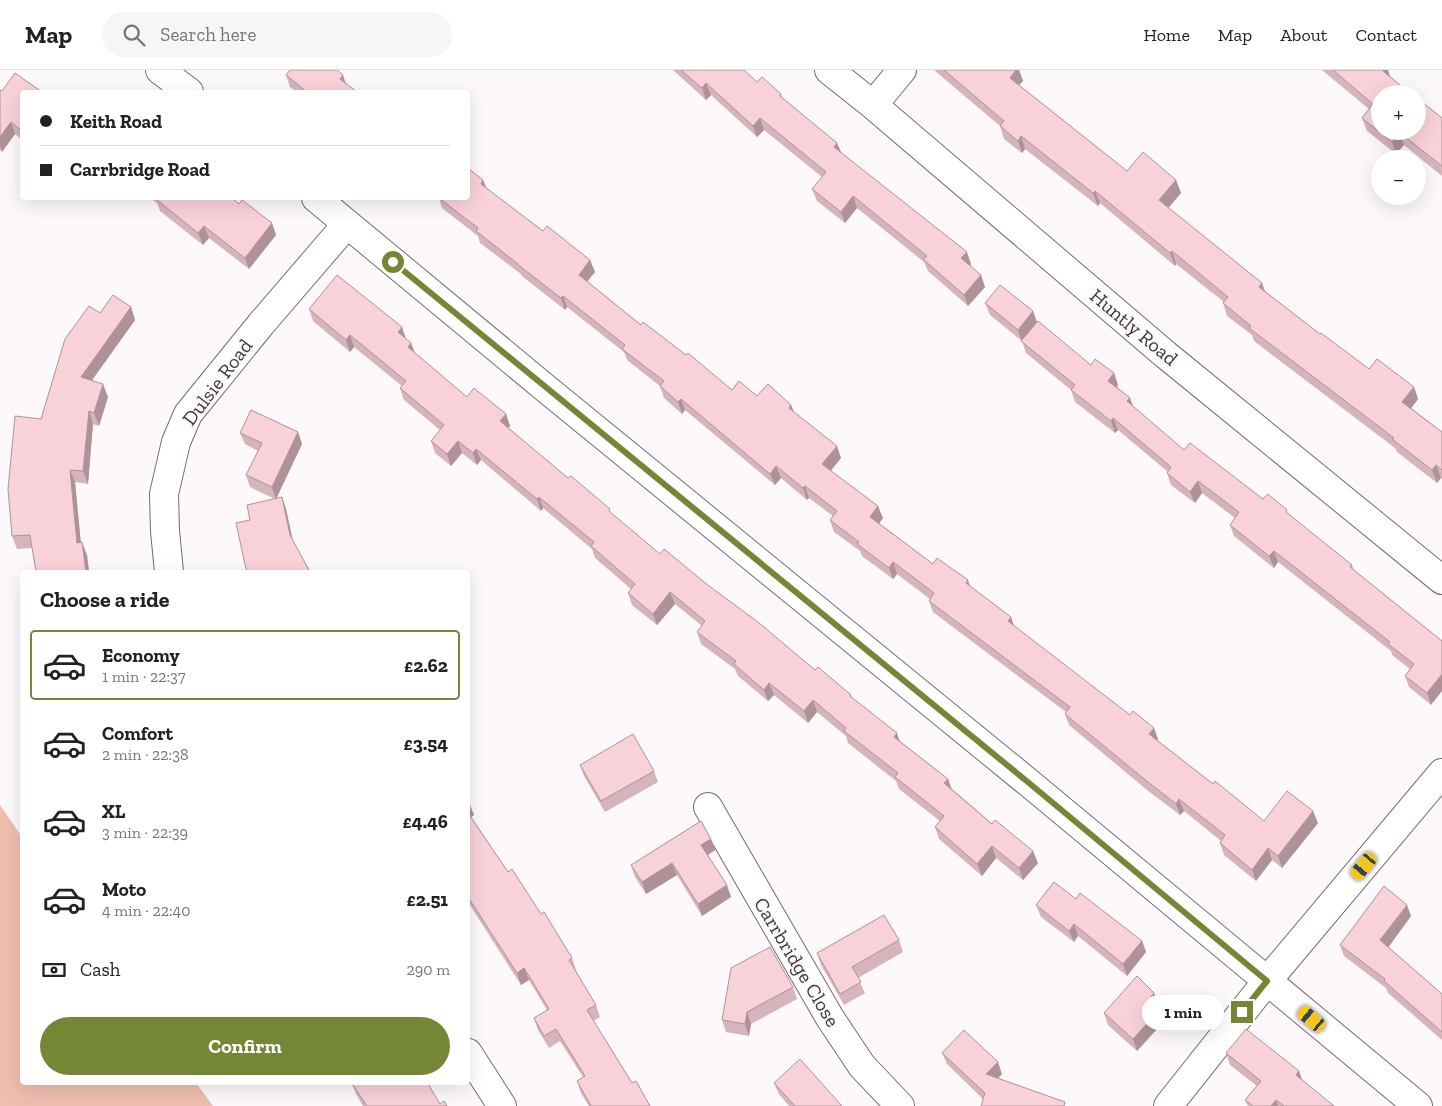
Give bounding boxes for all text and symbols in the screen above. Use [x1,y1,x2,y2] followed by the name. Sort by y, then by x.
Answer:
[102,12,452,57] search box
[25,20,72,49] text: Map
[120,21,148,49] icon: search
[160,23,257,46] text: Search here
[1143,24,1190,46] text: Home
[1218,24,1252,46] text: Map
[1280,24,1327,46] text: About
[1355,24,1417,46] text: Contact
[1371,85,1426,205] map controls
[1371,85,1426,140] button: +
[70,110,162,133] text: Keith Road
[1371,150,1426,205] button: −
[70,158,210,181] text: Carrbridge Road
[382,251,404,273] route start
[1085,283,1183,371] street label: Huntly Road
[177,334,257,430] street label: Dulsie Road
[40,586,170,613] text: Choose a ride
[42,643,87,688] icon: car
[102,644,180,667] text: Economy
[404,654,448,677] text: £2.62
[102,667,185,686] text: 1 min · 22:37
[42,721,87,766] icon: car
[102,722,173,745] text: Comfort
[403,732,448,755] text: £3.54
[102,745,189,764] text: 2 min · 22:38
[42,799,87,844] icon: car
[102,800,125,823] text: XL
[402,810,448,833] text: £4.46
[102,823,188,842] text: 3 min · 22:39
[1348,850,1379,882] car
[42,877,87,922] icon: car
[102,878,146,901] text: Moto
[406,888,448,911] text: £2.51
[749,893,845,1031] street label: Carrbridge Close
[102,901,190,920] text: 4 min · 22:40
[40,956,68,984] icon: cash
[80,958,120,981] text: Cash
[407,960,450,979] text: 290 m
[1142,994,1224,1030] callout: 1 min
[1231,1001,1253,1023] route end
[1164,1003,1202,1022] text: 1 min
[1295,1004,1328,1034] car
[40,1017,450,1075] button: Confirm

